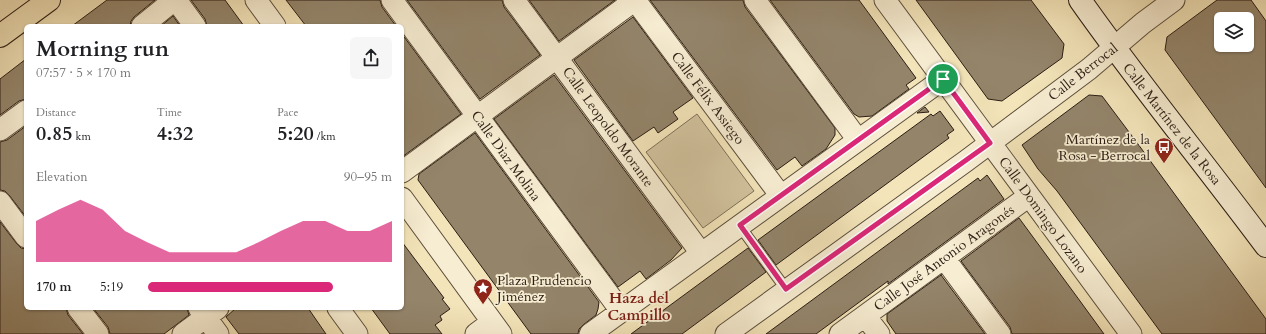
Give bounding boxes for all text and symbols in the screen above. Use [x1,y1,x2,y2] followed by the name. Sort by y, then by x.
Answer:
[1214,12,1254,52] map controls
[1214,12,1254,52] button: layers
[36,34,169,64] text: Morning run
[350,37,392,79] button: share
[1044,38,1122,105] street label: Calle Berrocal
[667,48,749,149] street label: Calle Félix Assiego
[1118,59,1226,189] street label: Calle Martínez de la Rosa
[926,62,960,96] pin
[558,63,658,191] street label: Calle Leopoldo Morante
[36,64,131,82] text: 07:57 · 5 × 170 m
[932,68,954,90] icon: arrive
[36,105,76,120] text: Distance
[157,105,182,120] text: Time
[277,105,299,120] text: Pace
[467,107,545,205] street label: Calle Diaz Molina
[36,120,73,147] text: 0.85
[157,120,193,147] text: 4:32
[277,120,314,147] text: 5:20
[73,129,91,144] text: km
[314,129,336,144] text: /km
[1059,130,1150,165] place label: Martínez de la Rosa - Berrocal
[1153,136,1175,164] bus stop icon: Martínez de la Rosa - Berrocal
[994,153,1092,277] street label: Calle Domingo Lozano
[36,168,88,186] text: Elevation
[344,168,392,186] text: 90–95 m
[870,200,1019,316] street label: Calle José Antonio Aragonés
[495,271,592,306] place label: Plaza Prudencio Jiménez
[472,277,494,305] place icon: Plaza Prudencio Jiménez
[36,278,71,296] text: 170 m
[100,278,123,296] text: 5:19
[607,288,671,325] district label: Haza del Campillo

